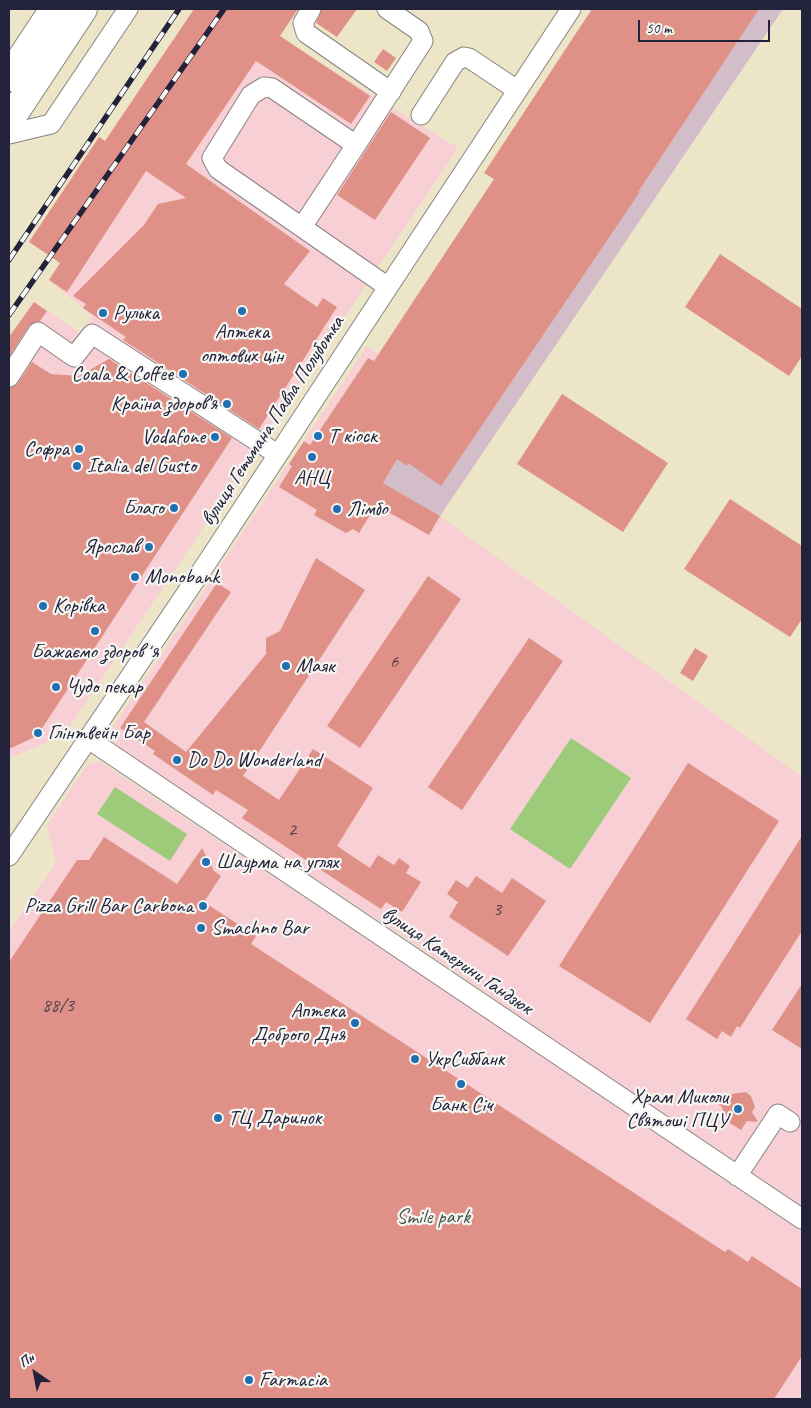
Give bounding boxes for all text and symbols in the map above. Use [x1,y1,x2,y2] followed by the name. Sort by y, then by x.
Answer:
[641,10,774,42] scale bar
[646,19,672,38] text: 50 m
[113,300,159,326] place label: Рулька
[236,305,248,317] marker: Аптека оптових цін
[97,307,109,319] marker: Рулька
[196,311,350,531] street label: вулиця Гетьмана Павла Полуботка
[201,319,283,369] place label: Аптека оптових цін
[72,361,173,387] place label: Coala & Coffee
[177,368,189,380] marker: Coala & Coffee
[111,391,217,417] place label: Країна здоров'я
[221,398,233,410] marker: Країна здоров'я
[328,423,377,449] place label: Т кіоск
[141,424,205,450] place label: Vodafone
[312,430,324,442] marker: Т кіоск
[209,431,221,443] marker: Vodafone
[24,436,69,462] place label: Софра
[73,443,85,455] marker: Софра
[306,451,318,463] marker: АНЦ
[87,453,196,479] place label: Italia del Gusto
[71,460,83,472] marker: Italia del Gusto
[294,465,330,491] place label: АНЦ
[123,495,164,521] place label: Благо
[347,496,388,522] place label: Лімбо
[168,502,180,514] marker: Благо
[331,503,343,515] marker: Лімбо
[83,534,139,560] place label: Ярослав
[143,541,155,553] marker: Ярослав
[145,564,219,590] place label: Monobank
[129,571,141,583] marker: Monobank
[53,593,105,619] place label: Корівка
[37,600,49,612] marker: Корівка
[89,625,101,637] marker: Бажаємо здоровʼя
[31,639,159,665] place label: Бажаємо здоровʼя
[390,651,398,673] house number: 6
[296,653,335,679] place label: Маяк
[280,660,292,672] marker: Маяк
[66,674,142,700] place label: Чудо пекар
[50,681,62,693] marker: Чудо пекар
[48,720,150,746] place label: Глінтвейн Бар
[32,727,44,739] marker: Глінтвейн Бар
[187,747,321,773] place label: Do Do Wonderland
[171,754,183,766] marker: Do Do Wonderland
[288,819,296,841] house number: 2
[216,849,338,875] place label: Шаурма на углях
[200,856,212,868] marker: Шаурма на углях
[24,893,193,919] place label: Pizza Grill Bar Carbona
[493,899,501,921] house number: 3
[197,900,209,912] marker: Pizza Grill Bar Carbona
[377,901,537,1021] street label: вулиця Катерини Гандзюк
[211,915,309,941] place label: Smachno Bar
[195,922,207,934] marker: Smachno Bar
[42,995,74,1017] house number: 88/3
[251,998,345,1048] place label: Аптека Доброго Дня
[349,1017,361,1029] marker: Аптека Доброго Дня
[425,1046,504,1072] place label: УкрСиббанк
[409,1053,421,1065] marker: УкрСиббанк
[455,1078,467,1090] marker: Банк Січ
[626,1084,728,1134] place label: Храм Миколи Святоші ПЦУ
[430,1092,492,1118] place label: Банк Січ
[732,1103,744,1115] marker: Храм Миколи Святоші ПЦУ
[228,1105,321,1131] place label: ТЦ Даринок
[212,1112,224,1124] marker: ТЦ Даринок
[396,1204,470,1230] park label: Smile park
[10,1348,60,1398] north arrow
[16,1349,37,1371] text: Пн
[259,1367,327,1393] place label: Farmacia
[243,1374,255,1386] marker: Farmacia

